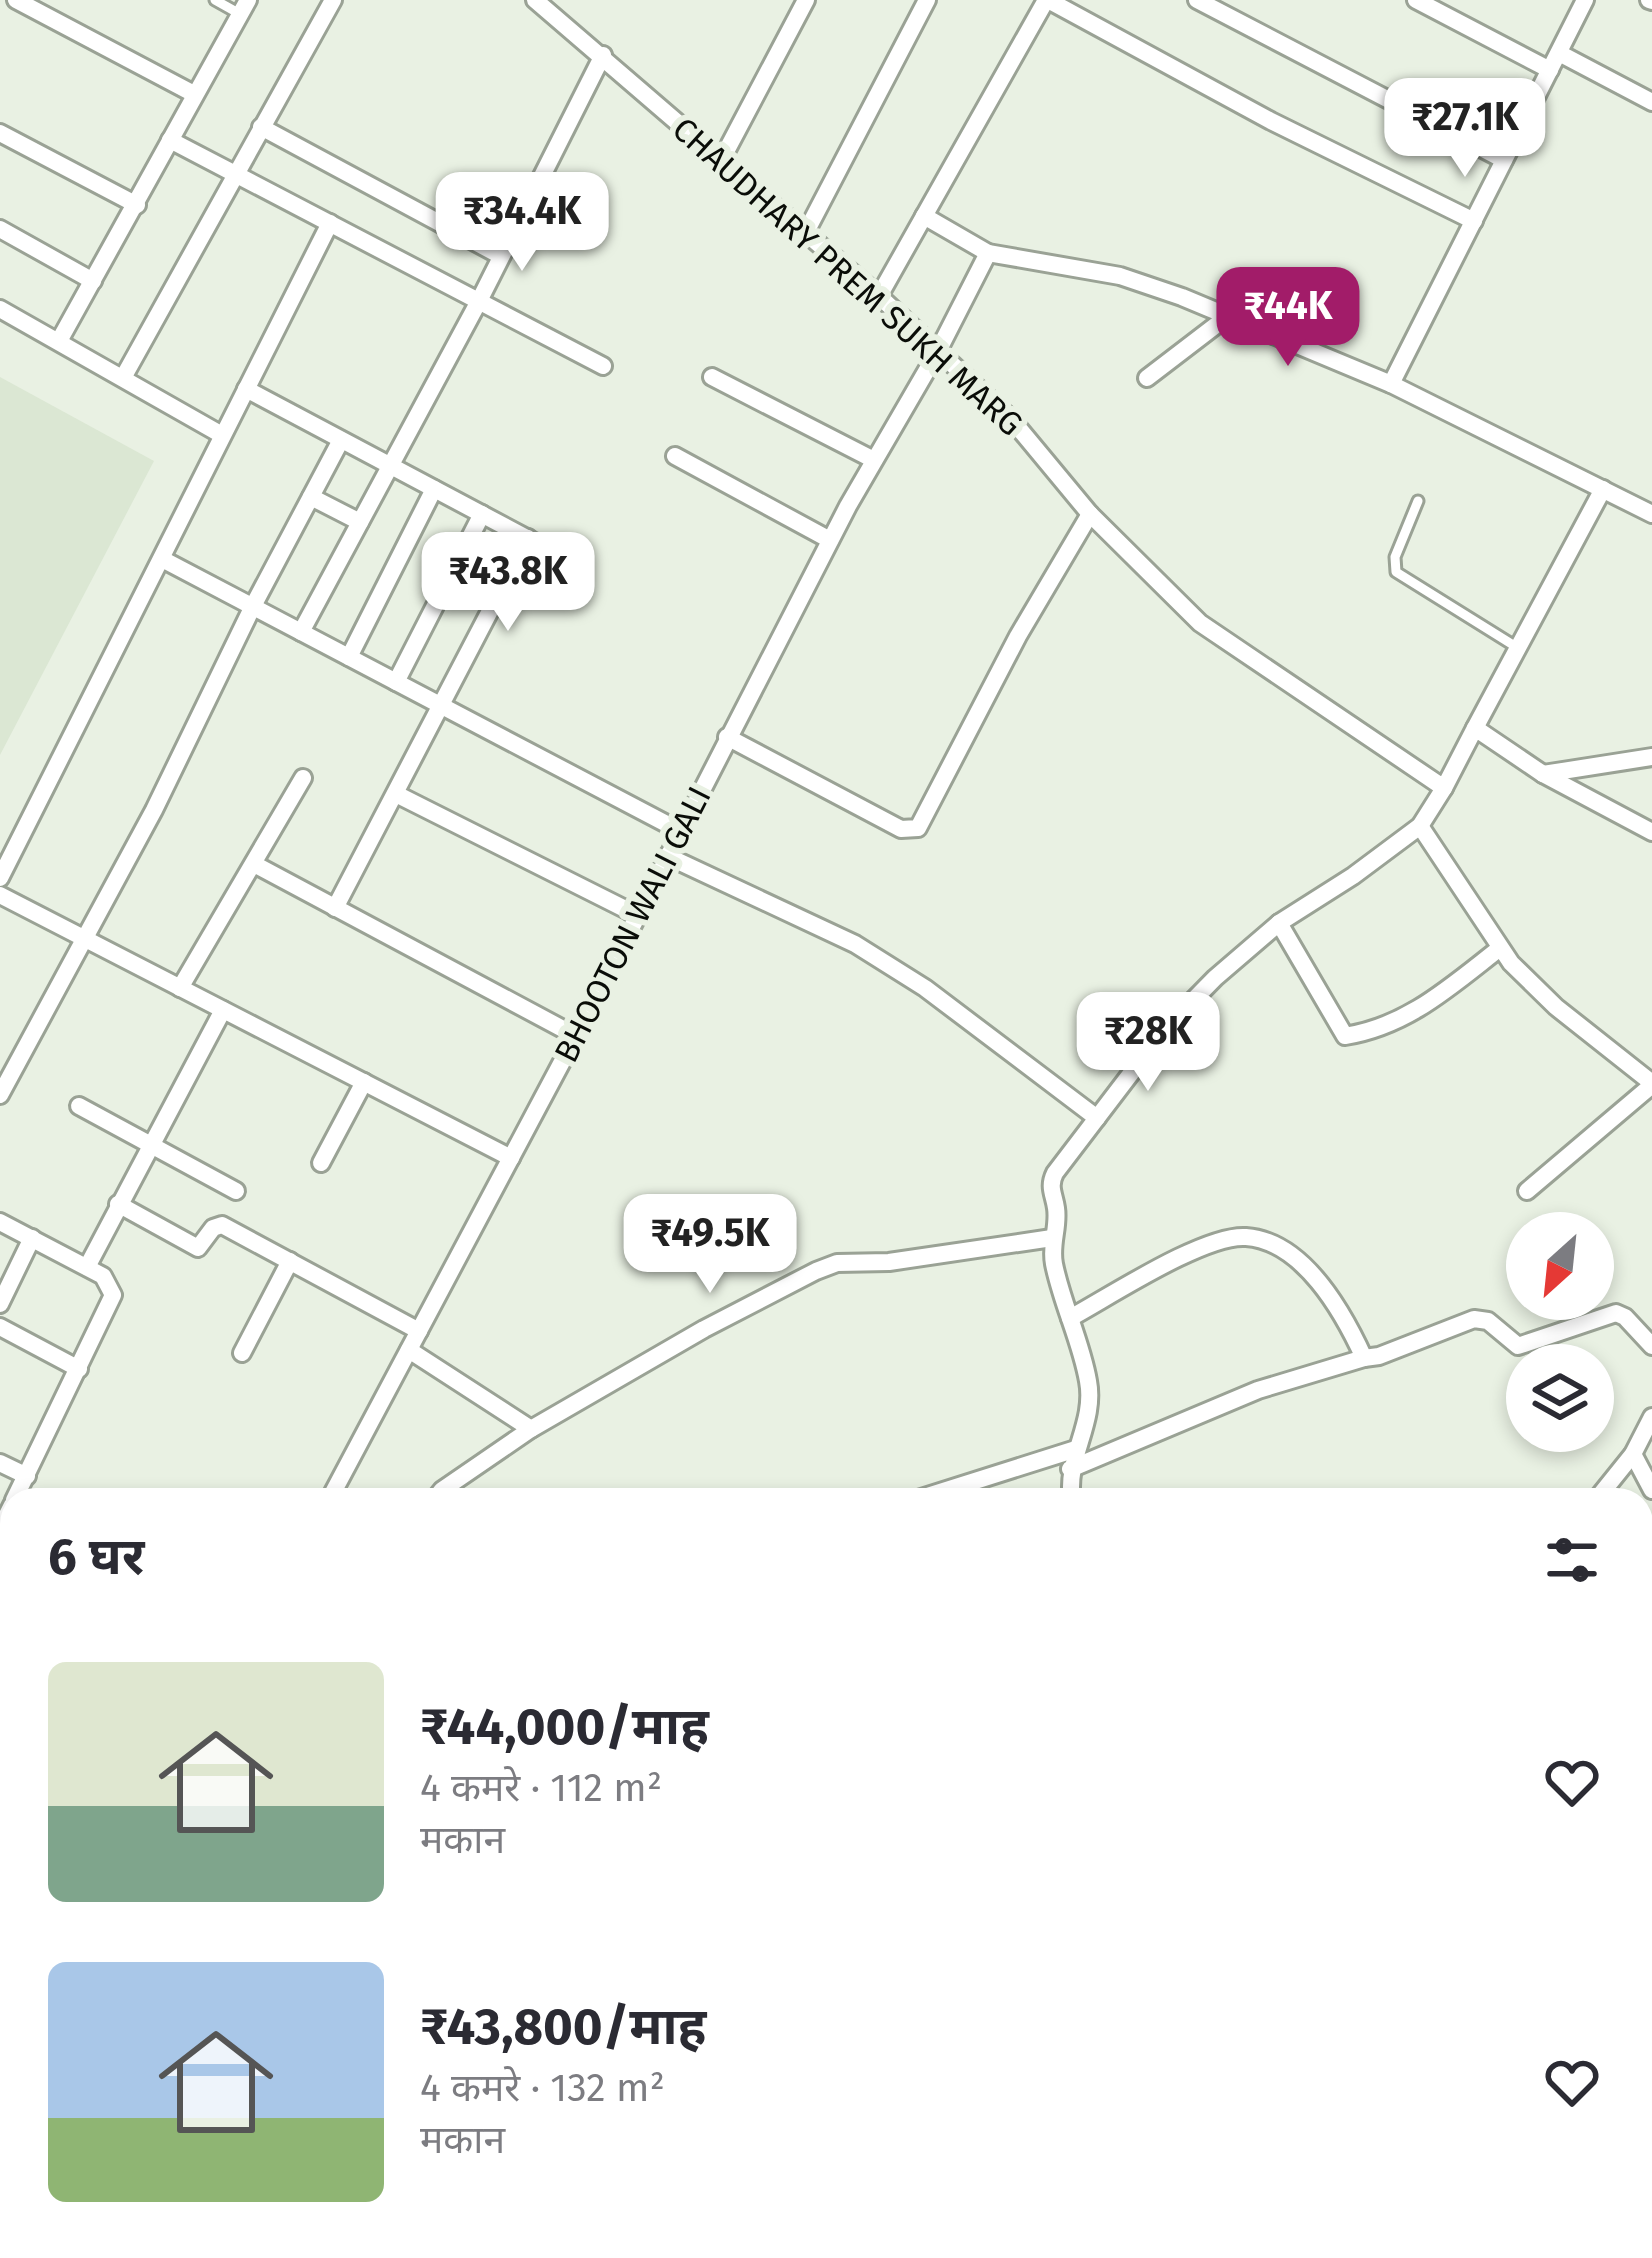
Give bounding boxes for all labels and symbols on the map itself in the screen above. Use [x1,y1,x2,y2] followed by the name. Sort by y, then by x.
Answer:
[1367,78,1563,180] pin: ₹27.1K
[664,109,1030,444] street label: CHAUDHARY PREM SUKH MARG
[424,172,620,274] pin: ₹34.4K
[1217,267,1359,369] pin: ₹44K
[410,532,606,634] pin: ₹43.8K
[546,780,720,1069] street label: BHOOTON WALI GALI
[1077,992,1219,1094] pin: ₹28K
[612,1194,808,1296] pin: ₹49.5K
[1506,1212,1614,1320] north arrow

